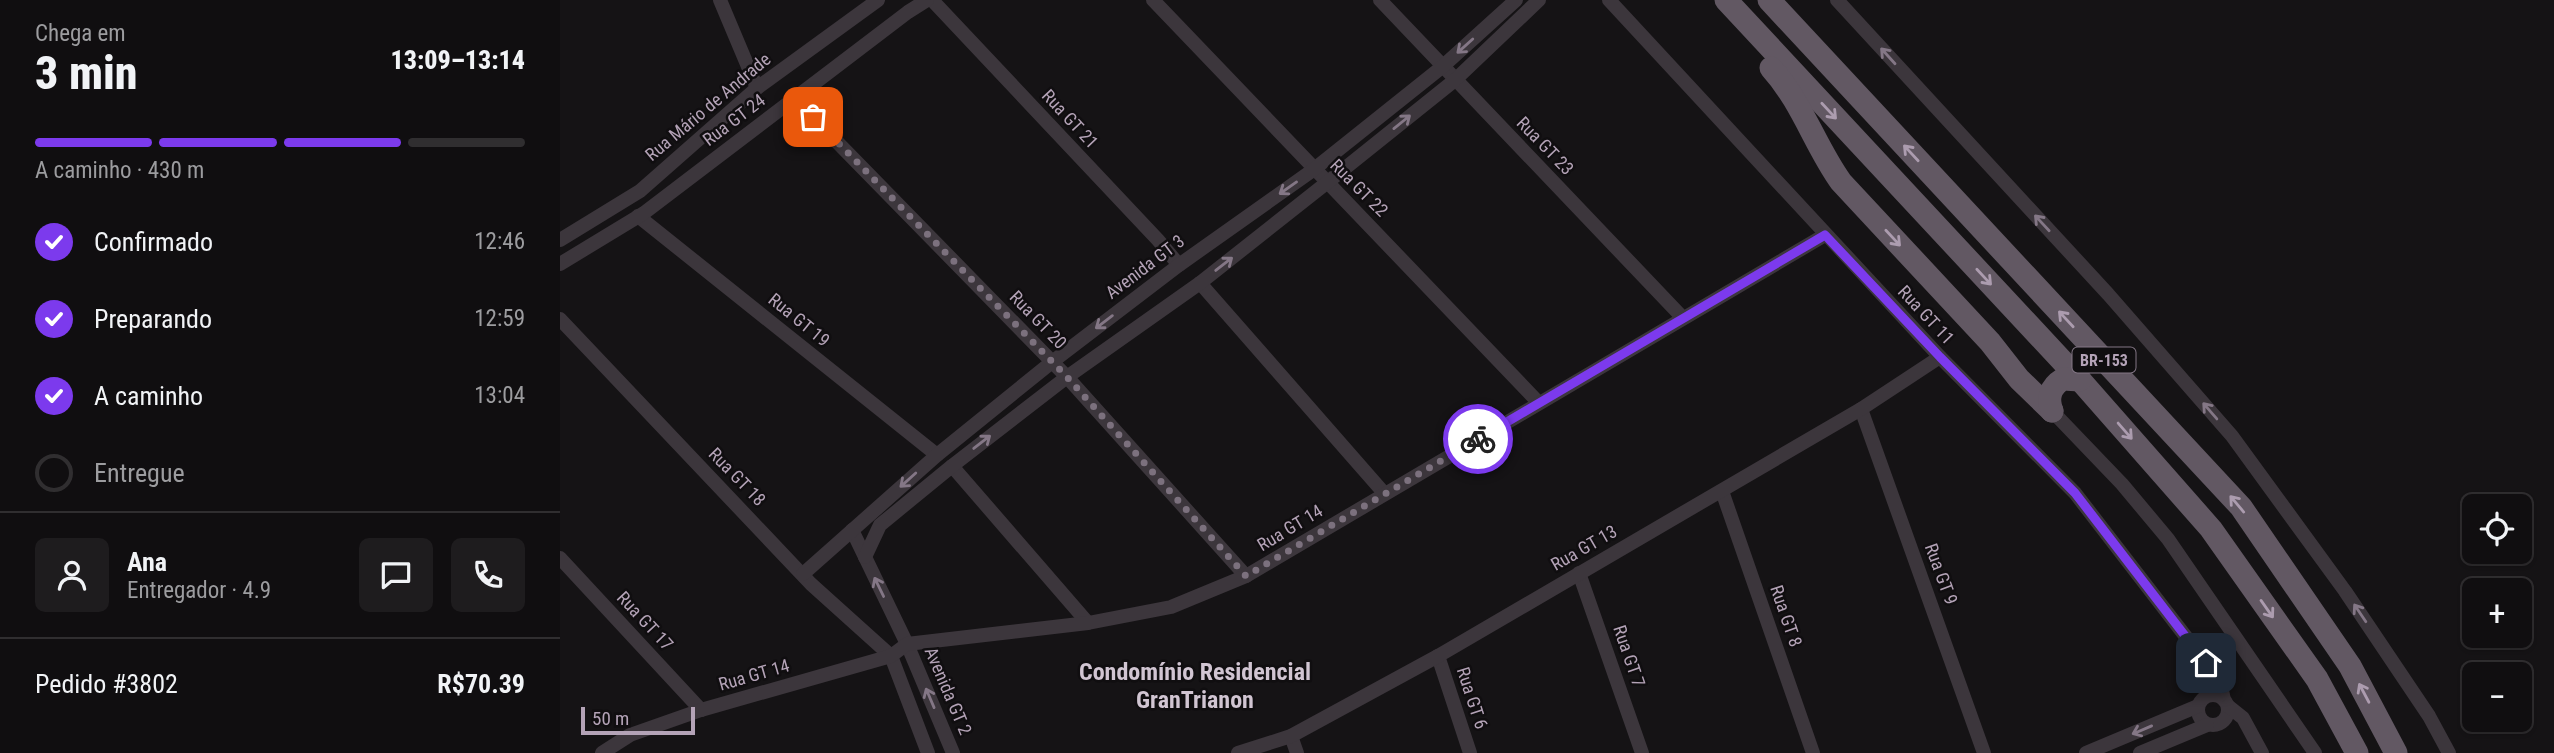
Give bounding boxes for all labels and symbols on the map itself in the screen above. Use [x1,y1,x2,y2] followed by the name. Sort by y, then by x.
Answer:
[1456,38,1474,54] one-way arrow
[641,48,774,165] street label: Rua Mário de Andrade
[1879,48,1896,65] one-way arrow
[1038,85,1103,152] street label: Rua GT 21
[783,87,843,147] pin
[698,89,769,150] street label: Rua GT 24
[1821,102,1838,119] one-way arrow
[1513,112,1578,179] street label: Rua GT 23
[1393,115,1411,130] one-way arrow
[1903,145,1920,162] one-way arrow
[1326,155,1393,221] street label: Rua GT 22
[1279,181,1298,195] one-way arrow
[2034,214,2050,232] one-way arrow
[1884,229,1901,246] one-way arrow
[1101,230,1188,303] street label: Avenida GT 3
[1215,256,1233,272] one-way arrow
[1976,268,1993,285] one-way arrow
[1894,281,1959,348] street label: Rua GT 11
[1006,286,1071,353] street label: Rua GT 20
[765,289,834,351] street label: Rua GT 19
[2058,310,2074,328] one-way arrow
[1095,315,1114,330] one-way arrow
[2072,348,2136,372] road number: BR-153
[2202,402,2218,420] one-way arrow
[1443,404,1513,474] courier
[2117,422,2133,440] one-way arrow
[972,435,991,450] one-way arrow
[705,443,770,510] street label: Rua GT 18
[899,472,917,488] one-way arrow
[2230,495,2246,513] one-way arrow
[1253,500,1326,555] street label: Rua GT 14
[1547,520,1620,575] street label: Rua GT 13
[1921,540,1962,607] street label: Rua GT 9
[872,577,886,598] one-way arrow
[1766,582,1807,649] street label: Rua GT 8
[613,587,678,654] street label: Rua GT 17
[2260,599,2274,618] one-way arrow
[2353,604,2367,623] one-way arrow
[1609,622,1650,689] street label: Rua GT 7
[2176,633,2236,693] pin
[921,644,976,738] street label: Avenida GT 2
[716,654,792,695] street label: Rua GT 14
[1079,658,1311,714] district label: Condomínio Residencial GranTrianon
[1453,664,1492,731] street label: Rua GT 6
[2357,683,2371,703] one-way arrow
[923,688,936,710] one-way arrow
[581,704,695,736] scale bar
[2132,724,2153,737] one-way arrow

